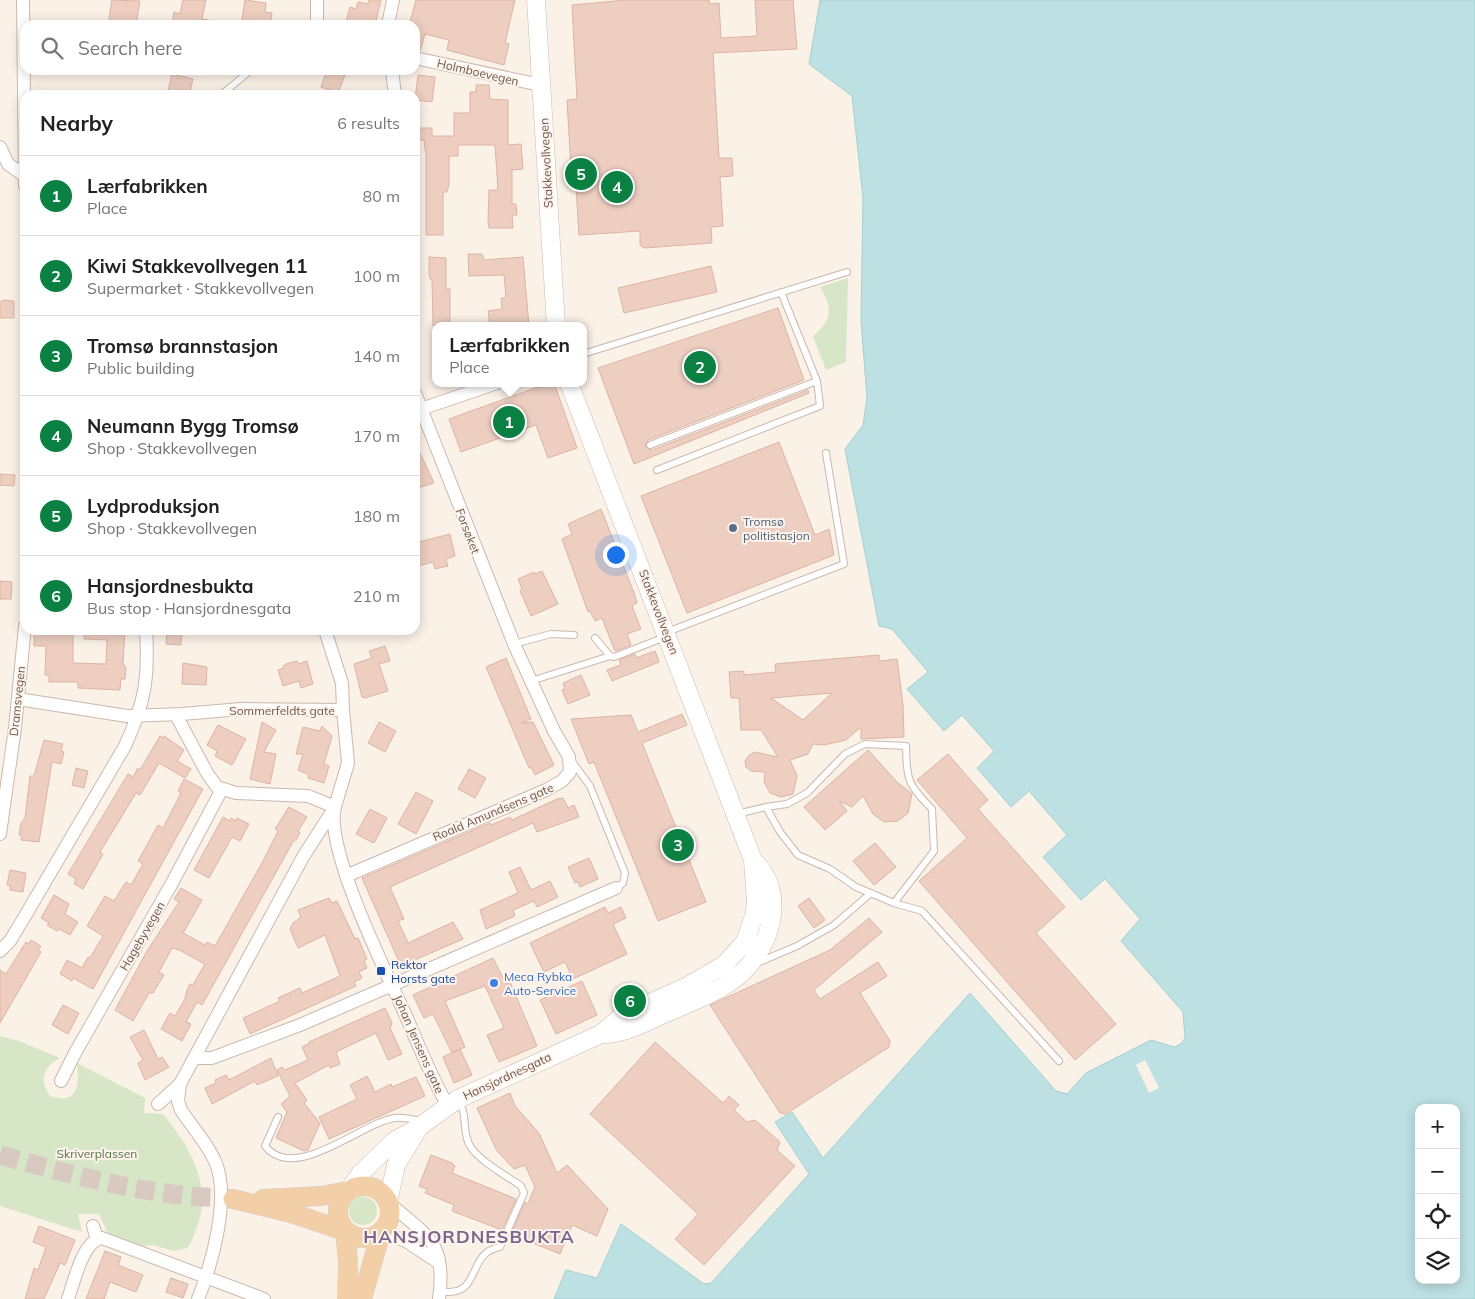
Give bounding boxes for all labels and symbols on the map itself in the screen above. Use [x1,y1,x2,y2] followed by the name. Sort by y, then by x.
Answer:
[436,55,520,89] street label: Holmboevegen
[536,118,556,208] street label: Stakkevollvegen
[565,155,597,193] pin: 5
[601,168,633,206] pin: 4
[684,348,716,386] pin: 2
[493,403,525,441] pin: 1
[453,506,483,556] street label: Forsøket
[743,514,810,543] place label: Tromsø politistasjon
[727,522,739,534] marker: Tromsø politistasjon
[603,542,629,568] your location
[636,567,682,657] street label: Stakkevollvegen
[6,665,28,737] street label: Dramsvegen
[229,703,335,718] street label: Sommerfeldts gate
[430,780,556,844] street label: Roald Amundsens gate
[662,826,694,864] pin: 3
[116,899,168,973] street label: Hagebyvegen
[391,957,456,986] place label: Rektor Horsts gate
[375,965,387,977] marker: Rektor Horsts gate
[504,969,576,998] place label: Meca Rybka Auto-Service
[488,977,500,989] marker: Meca Rybka Auto-Service
[614,982,646,1020] pin: 6
[391,992,447,1096] street label: Johan Jensens gate
[460,1049,554,1103] street label: Hansjordnesgata
[57,1146,137,1161] park label: Skriverplassen
[363,1225,575,1248] district label: HANSJORDNESBUKTA

